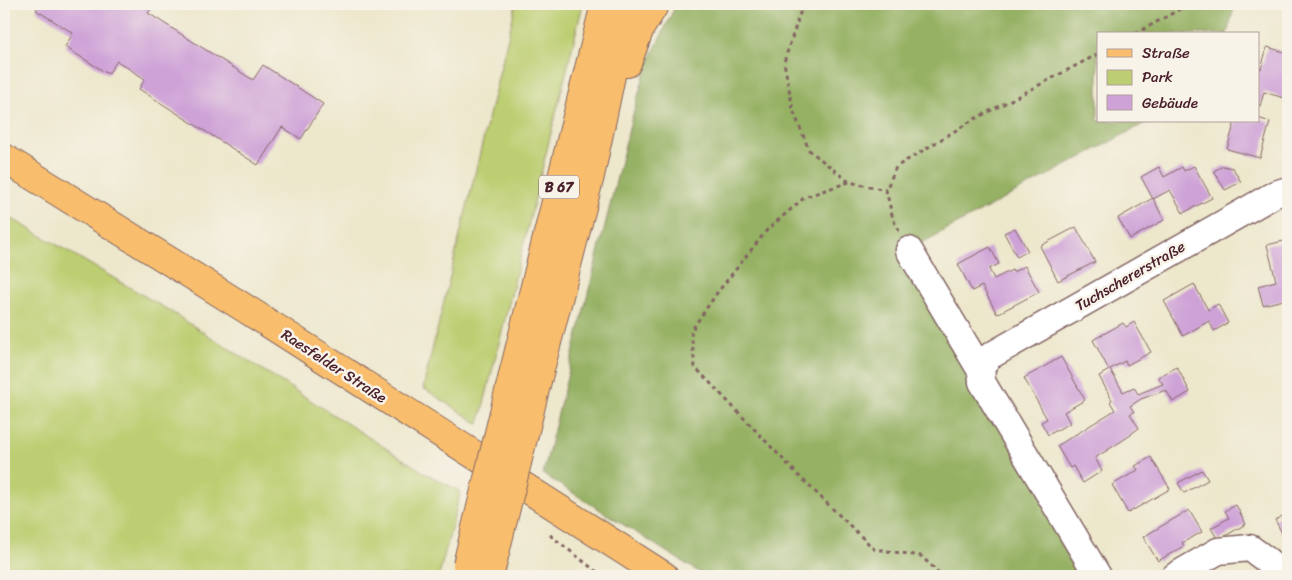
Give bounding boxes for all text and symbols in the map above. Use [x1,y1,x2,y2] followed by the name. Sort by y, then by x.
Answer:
[1097,32,1260,122] legend
[1142,40,1190,66] text: Straße
[1142,64,1173,90] text: Park
[1142,90,1198,116] text: Gebäude
[539,176,579,198] road number: B 67
[1070,234,1190,318] street label: Tuchschererstraße
[276,322,392,410] street label: Raesfelder Straße

